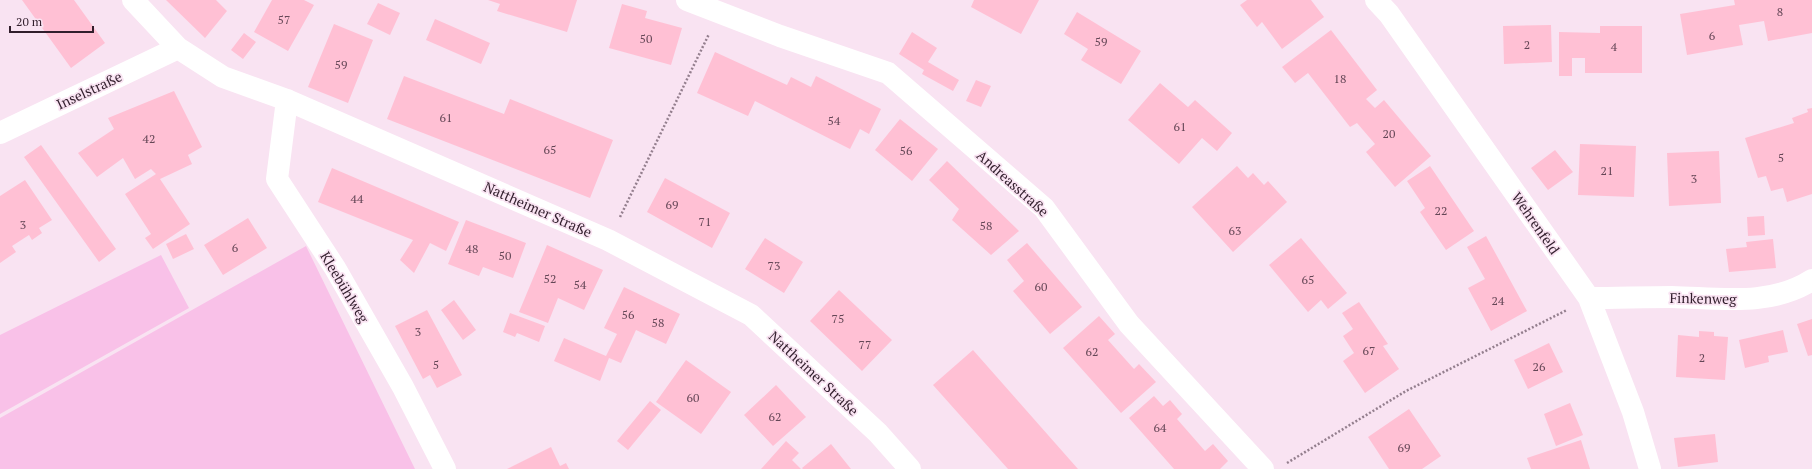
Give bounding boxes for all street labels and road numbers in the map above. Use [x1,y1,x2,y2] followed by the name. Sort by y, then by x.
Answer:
[53,67,125,113] street label: Inselstraße
[973,146,1053,220] street label: Andreasstraße
[481,177,595,241] street label: Nattheimer Straße
[1508,188,1564,258] street label: Wehrenfeld
[316,248,374,327] street label: Kleebühlweg
[1669,288,1737,308] street label: Finkenweg
[765,326,863,420] street label: Nattheimer Straße

